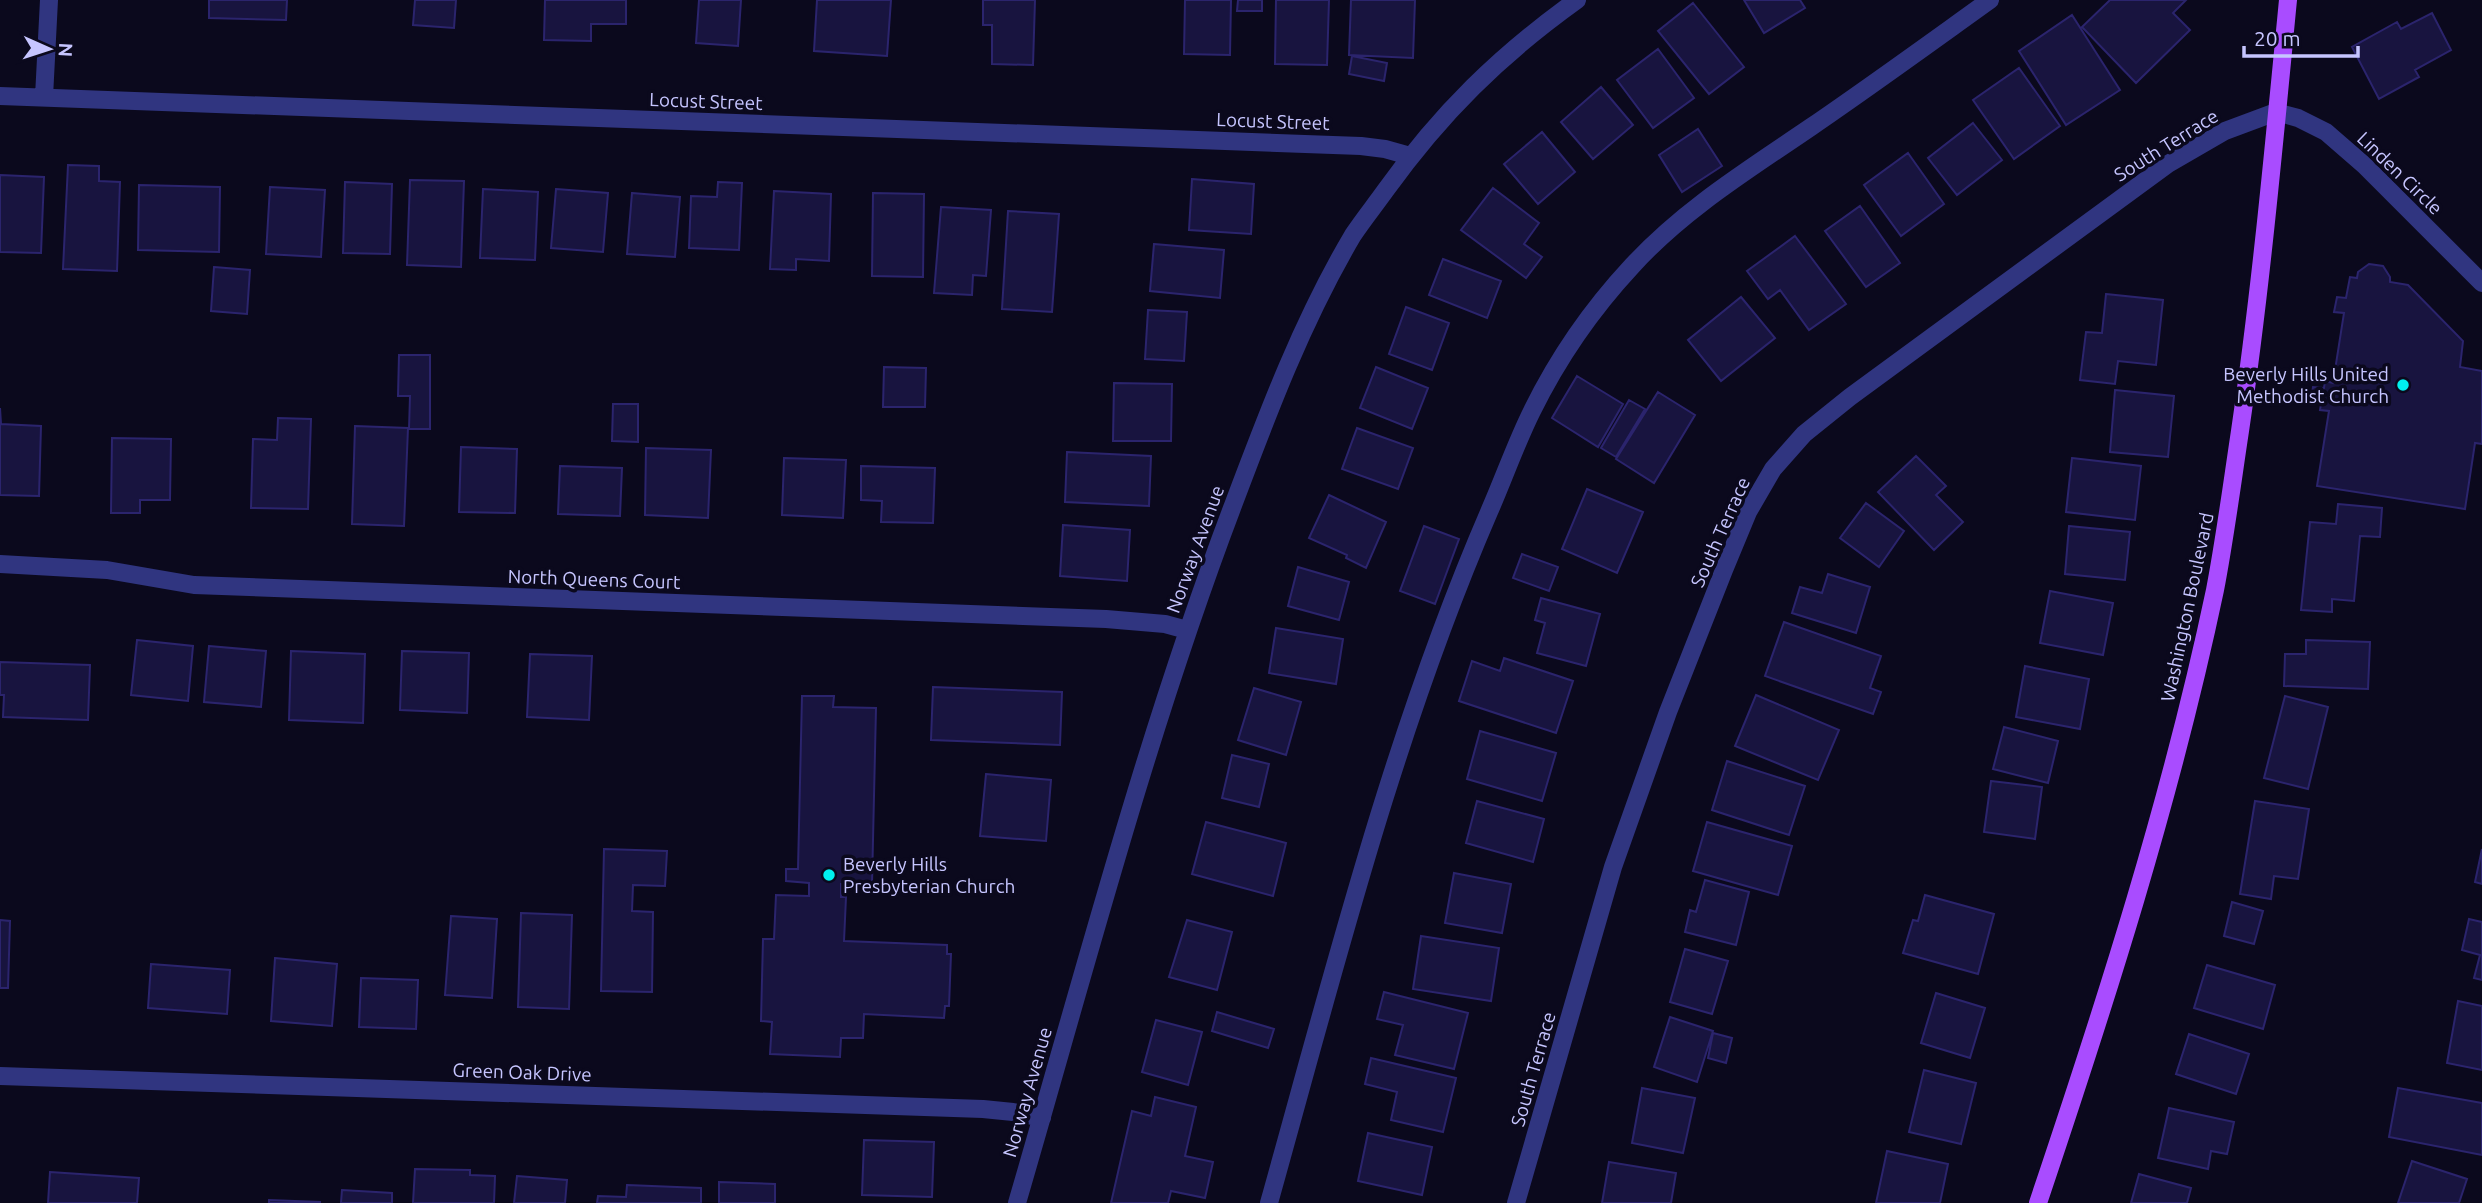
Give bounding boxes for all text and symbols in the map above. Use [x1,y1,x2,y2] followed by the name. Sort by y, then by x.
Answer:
[14,14,84,84] north arrow
[2244,14,2358,58] scale bar
[2254,26,2301,50] text: 20 m
[55,42,77,58] text: N
[649,88,764,114] street label: Locust Street
[2110,104,2222,186] street label: South Terrace
[1216,108,1331,134] street label: Locust Street
[2353,127,2447,219] street label: Linden Circle
[2223,363,2389,407] place label: Beverly Hills United Methodist Church
[2395,377,2411,393] marker: Beverly Hills United Methodist Church
[1686,474,1754,590] street label: South Terrace
[1162,482,1228,616] street label: Norway Avenue
[2156,510,2218,704] street label: Washington Boulevard
[507,565,681,593] street label: North Queens Court
[843,853,1015,897] place label: Beverly Hills Presbyterian Church
[821,867,837,883] marker: Beverly Hills Presbyterian Church
[1506,1009,1560,1129] street label: South Terrace
[998,1024,1056,1160] street label: Norway Avenue
[452,1059,592,1085] street label: Green Oak Drive

